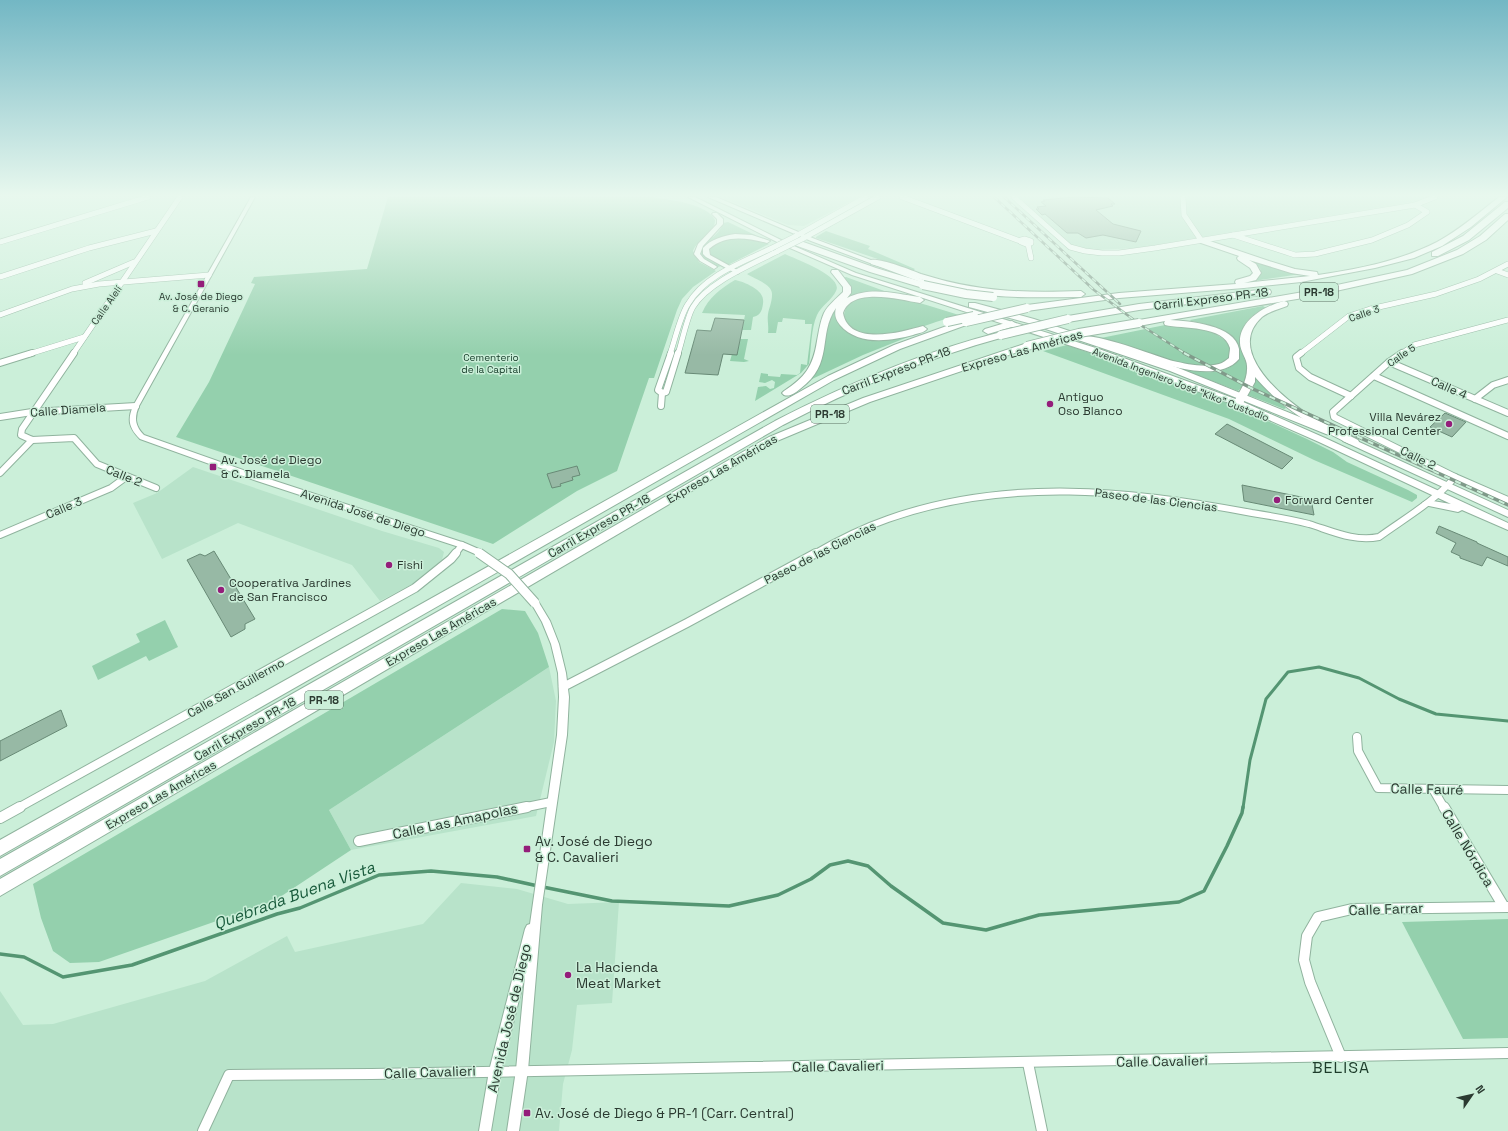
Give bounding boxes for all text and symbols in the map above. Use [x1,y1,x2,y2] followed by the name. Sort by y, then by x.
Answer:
[196,279,206,289] marker: Av. José de Diego & C. Geranio
[88,283,125,327] street label: Calle Alelí
[1300,283,1338,301] road number: PR-18
[1153,284,1269,314] street label: Carril Expreso PR-18
[159,290,243,315] place label: Av. José de Diego & C. Geranio
[1347,302,1381,325] street label: Calle 3
[960,326,1084,376] street label: Expreso Las Américas
[1385,341,1418,370] street label: Calle 5
[839,343,953,399] street label: Carril Expreso PR-18
[1091,345,1271,424] street label: Avenida Ingeniero José "Kiko" Custodio
[461,351,521,376] park label: Cementerio de la Capital
[1428,373,1470,403] street label: Calle 4
[1058,389,1123,419] place label: Antiguo Oso Blanco
[30,399,106,421] street label: Calle Diamela
[1045,399,1055,409] marker: Antiguo Oso Blanco
[811,405,849,423] road number: PR-18
[1328,409,1441,439] place label: Villa Nevárez Professional Center
[1444,419,1454,429] marker: Villa Nevárez Professional Center
[664,431,780,507] street label: Expreso Las Américas
[1397,442,1439,474] street label: Calle 2
[221,452,322,482] place label: Av. José de Diego & C. Diamela
[103,461,145,491] street label: Calle 2
[208,462,218,472] marker: Av. José de Diego & C. Diamela
[298,485,428,541] street label: Avenida José de Diego
[1094,485,1218,515] street label: Paseo de las Ciencias
[545,490,653,562] street label: Carril Expreso PR-18
[1285,492,1374,508] place label: Forward Center
[43,493,85,523] street label: Calle 3
[1272,495,1282,505] marker: Forward Center
[761,518,879,588] street label: Paseo de las Ciencias
[397,557,423,573] place label: Fishi
[384,560,394,570] marker: Fishi
[229,575,351,605] place label: Cooperativa Jardines de San Francisco
[216,585,226,595] marker: Cooperativa Jardines de San Francisco
[383,594,499,670] street label: Expreso Las Américas
[185,655,287,721] street label: Calle San Guillermo
[305,691,343,709] road number: PR-18
[191,693,299,765] street label: Carril Expreso PR-18
[103,757,219,833] street label: Expreso Las Américas
[1390,779,1464,799] street label: Calle Fauré
[391,799,519,843] street label: Calle Las Amapolas
[1438,806,1498,890] street label: Calle Nórdica
[535,832,653,866] place label: Av. José de Diego & C. Cavalieri
[522,844,532,854] marker: Av. José de Diego & C. Cavalieri
[211,856,378,934] water label: Quebrada Buena Vista
[1348,899,1424,919] street label: Calle Farrar
[483,942,535,1094] street label: Avenida José de Diego
[576,958,661,992] place label: La Hacienda Meat Market
[563,970,573,980] marker: La Hacienda Meat Market
[1116,1051,1208,1071] street label: Calle Cavalieri
[792,1056,884,1076] street label: Calle Cavalieri
[1312,1057,1370,1078] district label: BELISA
[384,1061,476,1083] street label: Calle Cavalieri
[1452,1075,1492,1115] north arrow
[1472,1082,1488,1096] text: N
[535,1104,794,1122] place label: Av. José de Diego & PR-1 (Carr. Central)
[522,1108,532,1118] marker: Av. José de Diego & PR-1 (Carr. Central)

